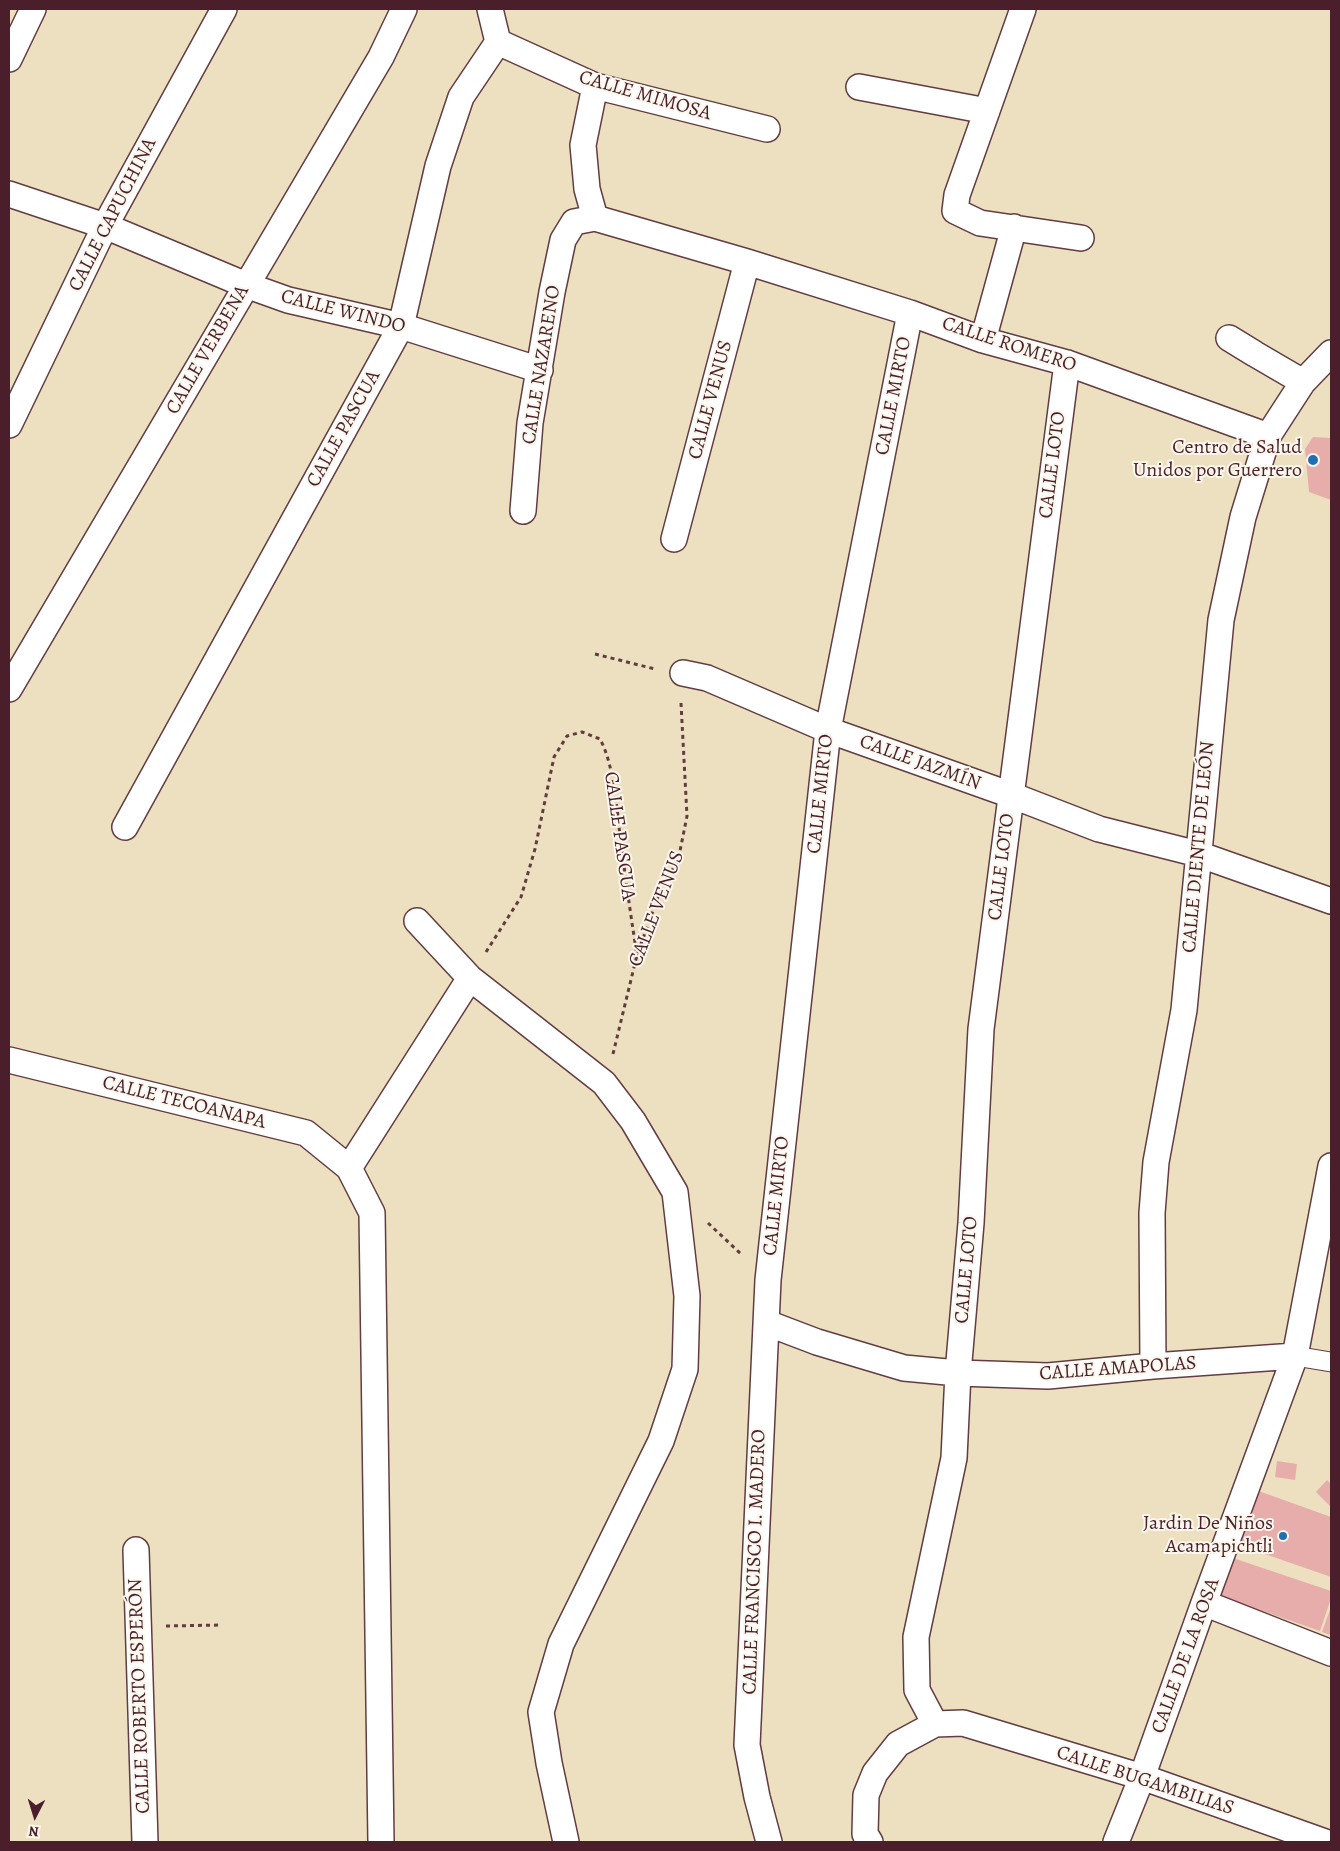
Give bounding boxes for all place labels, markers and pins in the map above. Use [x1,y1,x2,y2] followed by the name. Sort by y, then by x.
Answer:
[1133,436,1302,483] place label: Centro de Salud Unidos por Guerrero
[1306,453,1320,467] marker: Centro de Salud Unidos por Guerrero
[1143,1512,1273,1559] place label: Jardin De Niños Acamapichtli
[1277,1530,1289,1542] marker: Jardin De Niños Acamapichtli

